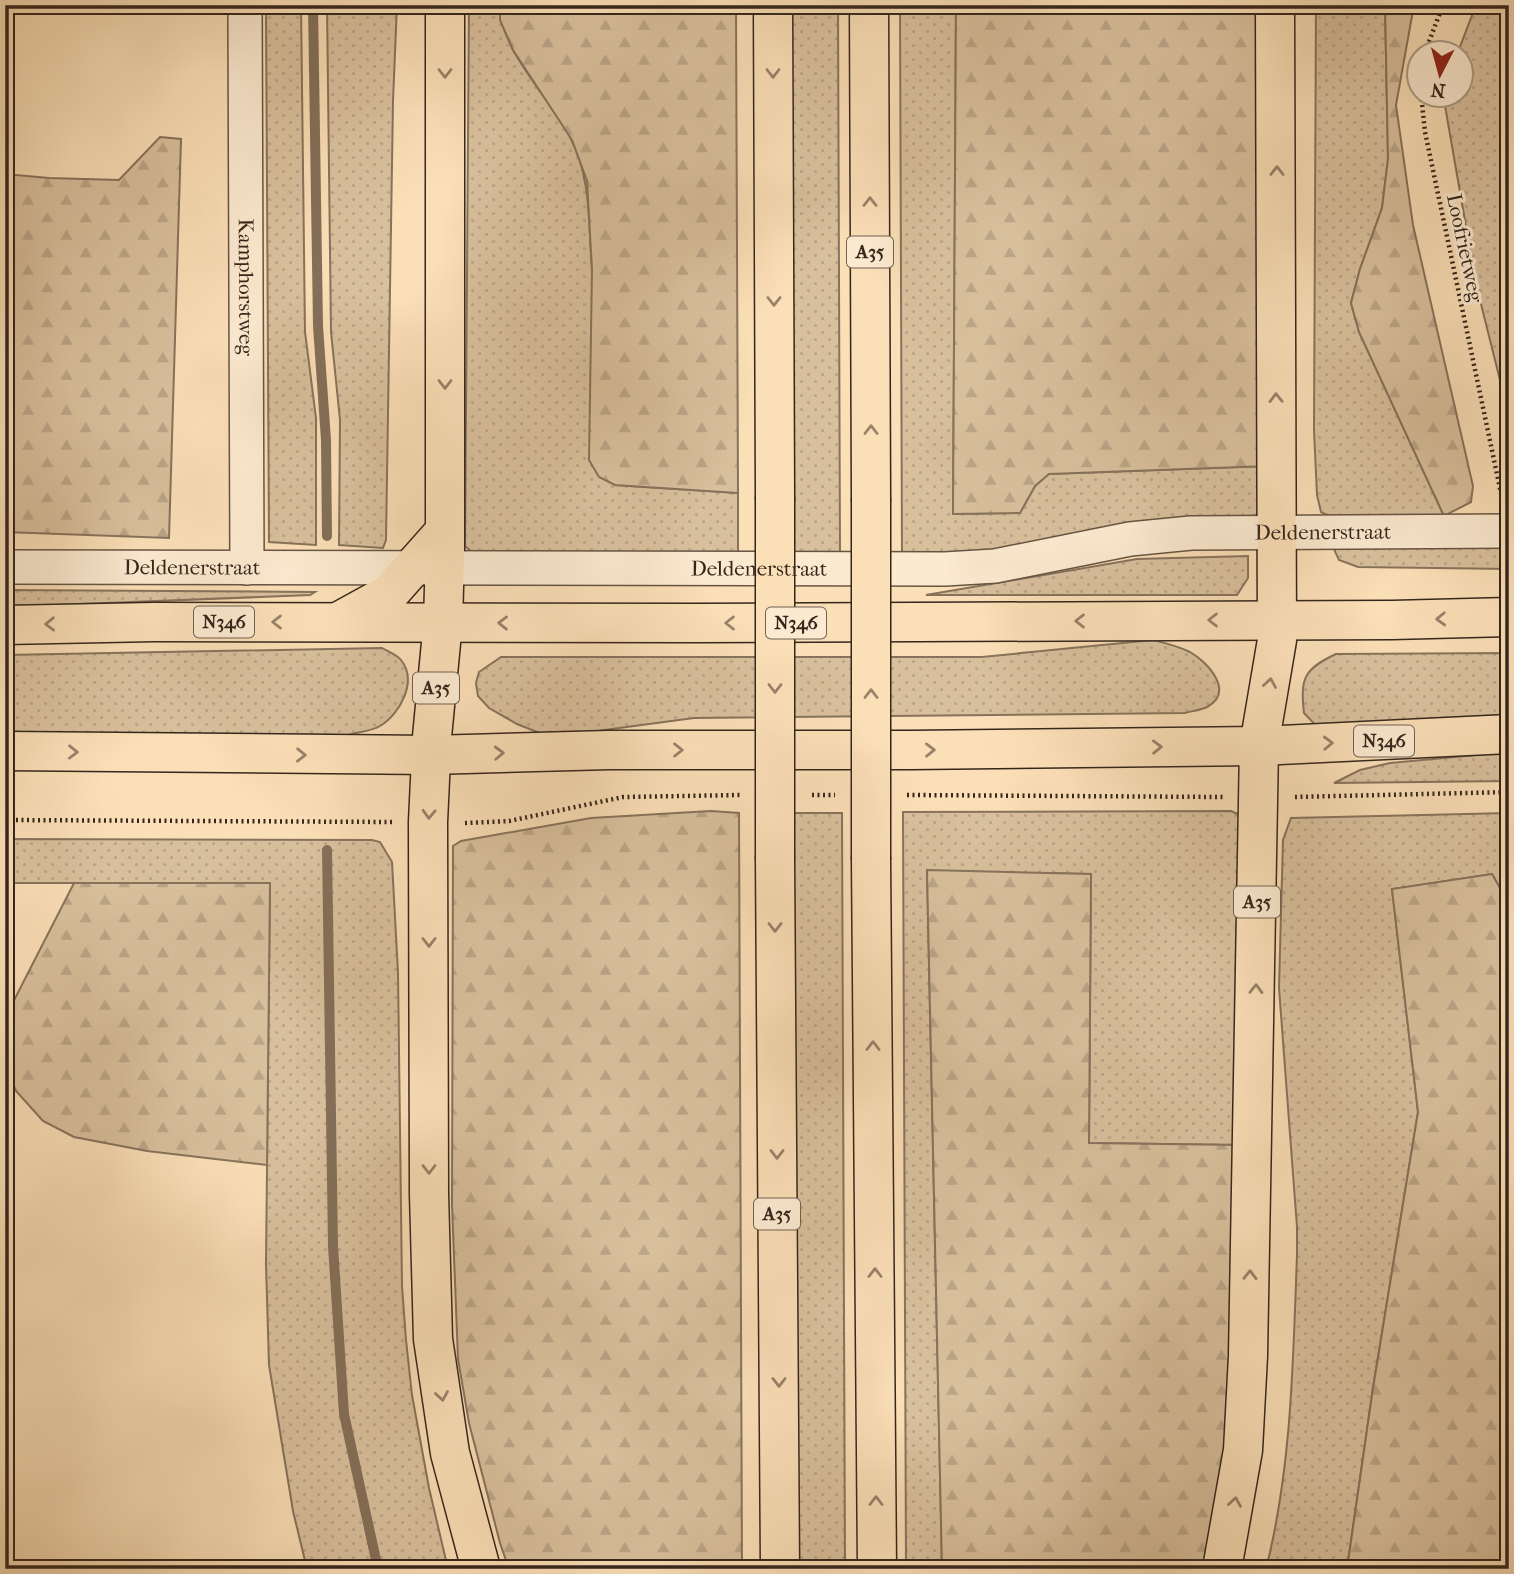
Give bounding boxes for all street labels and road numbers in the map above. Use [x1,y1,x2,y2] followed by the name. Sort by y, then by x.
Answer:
[1442,191,1488,305] street label: Loofrietweg
[234,218,258,356] street label: Kamphorstweg
[847,236,893,268] road number: A35
[1255,520,1392,545] street label: Deldenerstraat
[124,555,261,580] street label: Deldenerstraat
[691,556,828,581] street label: Deldenerstraat
[194,607,254,638] road number: N346
[766,608,826,638] road number: N346
[413,673,459,704] road number: A35
[1354,726,1414,756] road number: N346
[1234,887,1280,918] road number: A35
[754,1198,800,1230] road number: A35

